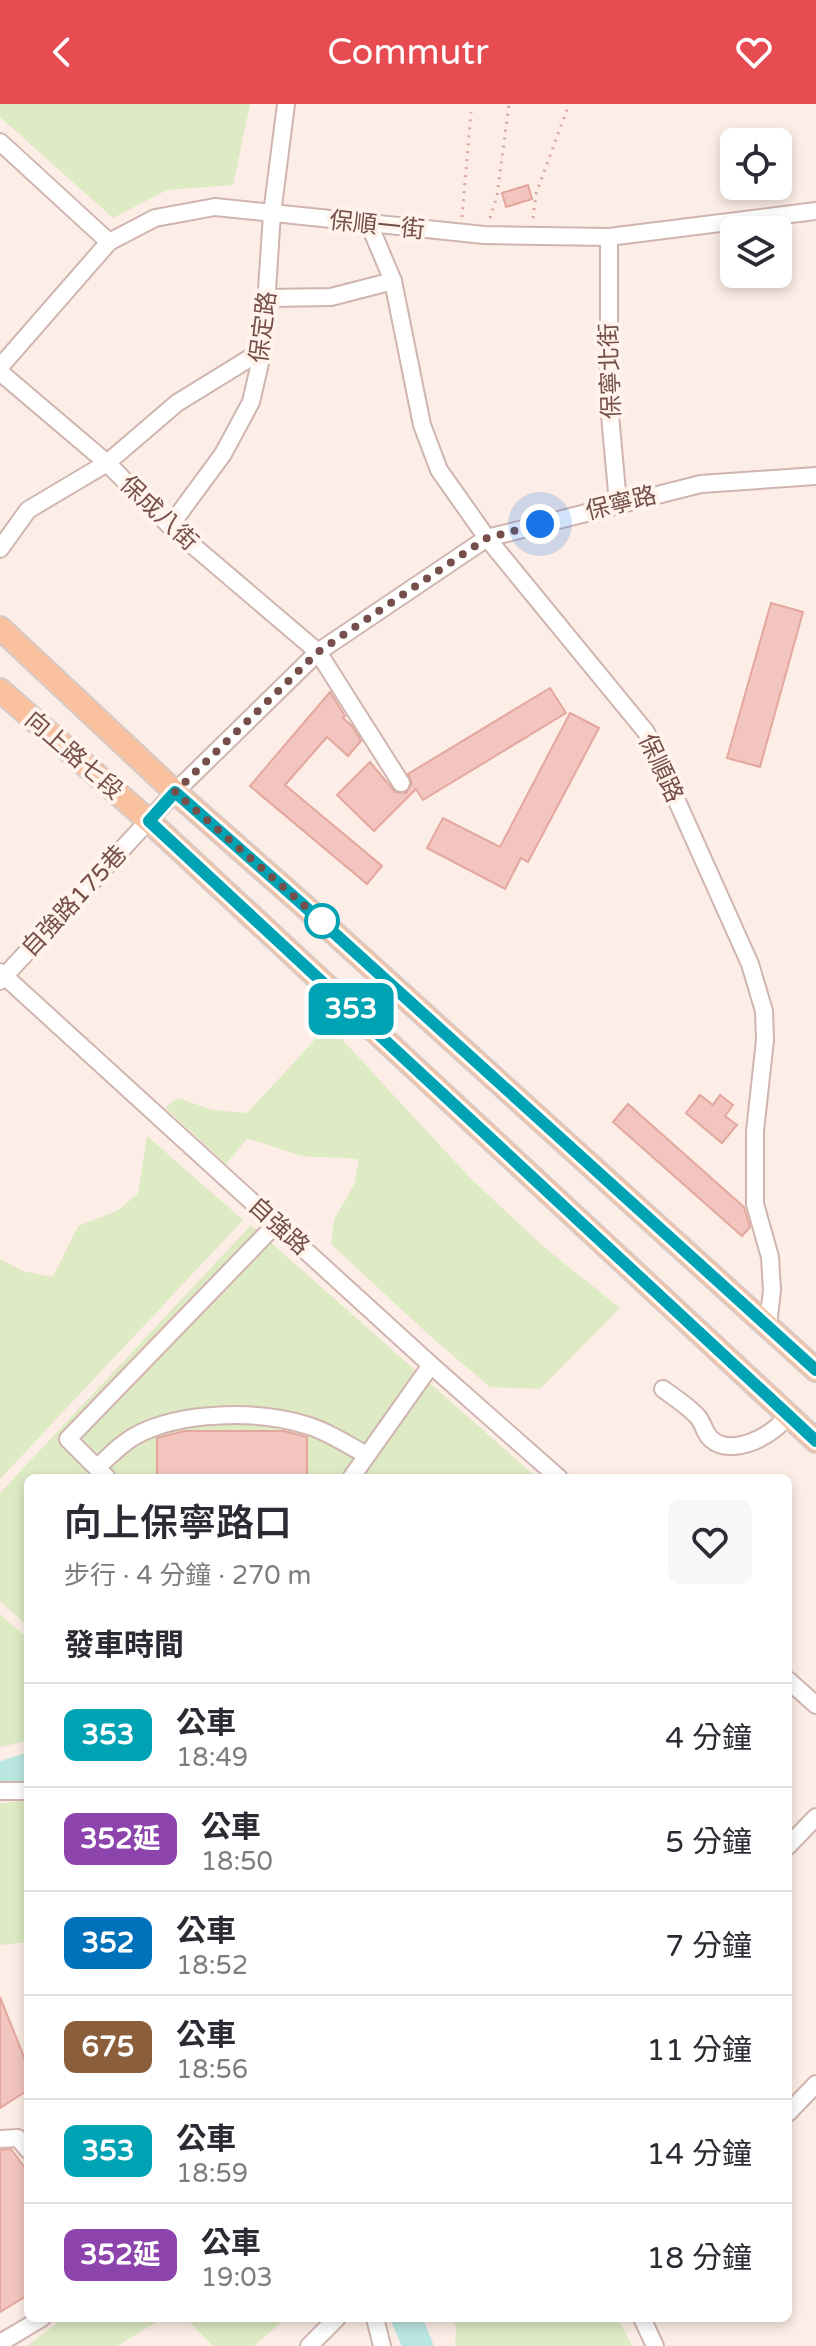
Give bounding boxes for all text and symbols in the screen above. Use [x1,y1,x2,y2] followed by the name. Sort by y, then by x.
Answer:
[40,30,84,74] icon: back
[732,30,776,74] icon: heart
[327,31,489,74] text: Commutr
[720,128,792,288] map controls
[720,128,792,200] button: locate
[328,206,426,245] street label: 保順一街
[720,216,792,288] button: layers
[245,290,282,365] street label: 保定路
[594,323,627,419] street label: 保寧北街
[114,470,204,557] street label: 保成八街
[583,481,660,526] street label: 保寧路
[520,504,560,544] your location
[19,705,128,806] street label: 向上路七段
[632,729,689,807] street label: 保順路
[16,840,133,963] street label: 自強路175巷
[305,904,339,938] unlabelled marker
[305,983,397,1035] line badge: 353
[325,992,377,1026] text: 353
[242,1192,315,1261] street label: 自強路
[668,1500,752,1584] button: heart
[64,1501,292,1547] text: 向上保寧路口
[64,1560,311,1591] text: 步行 · 4 分鐘 · 270 m
[64,1627,184,1664] text: 發車時間
[176,1705,236,1742] text: 公車
[82,1718,134,1752] text: 353
[665,1720,752,1757] text: 4 分鐘
[176,1742,248,1773] text: 18:49
[201,1809,261,1846] text: 公車
[80,1822,161,1856] text: 352延
[665,1824,752,1861] text: 5 分鐘
[201,1846,273,1877] text: 18:50
[176,1913,236,1950] text: 公車
[82,1926,134,1960] text: 352
[665,1928,752,1965] text: 7 分鐘
[176,1950,248,1981] text: 18:52
[176,2017,236,2054] text: 公車
[82,2030,134,2064] text: 675
[647,2032,752,2069] text: 11 分鐘
[176,2054,248,2085] text: 18:56
[176,2121,236,2158] text: 公車
[82,2134,134,2168] text: 353
[647,2136,752,2173] text: 14 分鐘
[176,2158,248,2189] text: 18:59
[201,2225,261,2262] text: 公車
[80,2238,161,2272] text: 352延
[647,2240,752,2277] text: 18 分鐘
[201,2262,273,2293] text: 19:03

